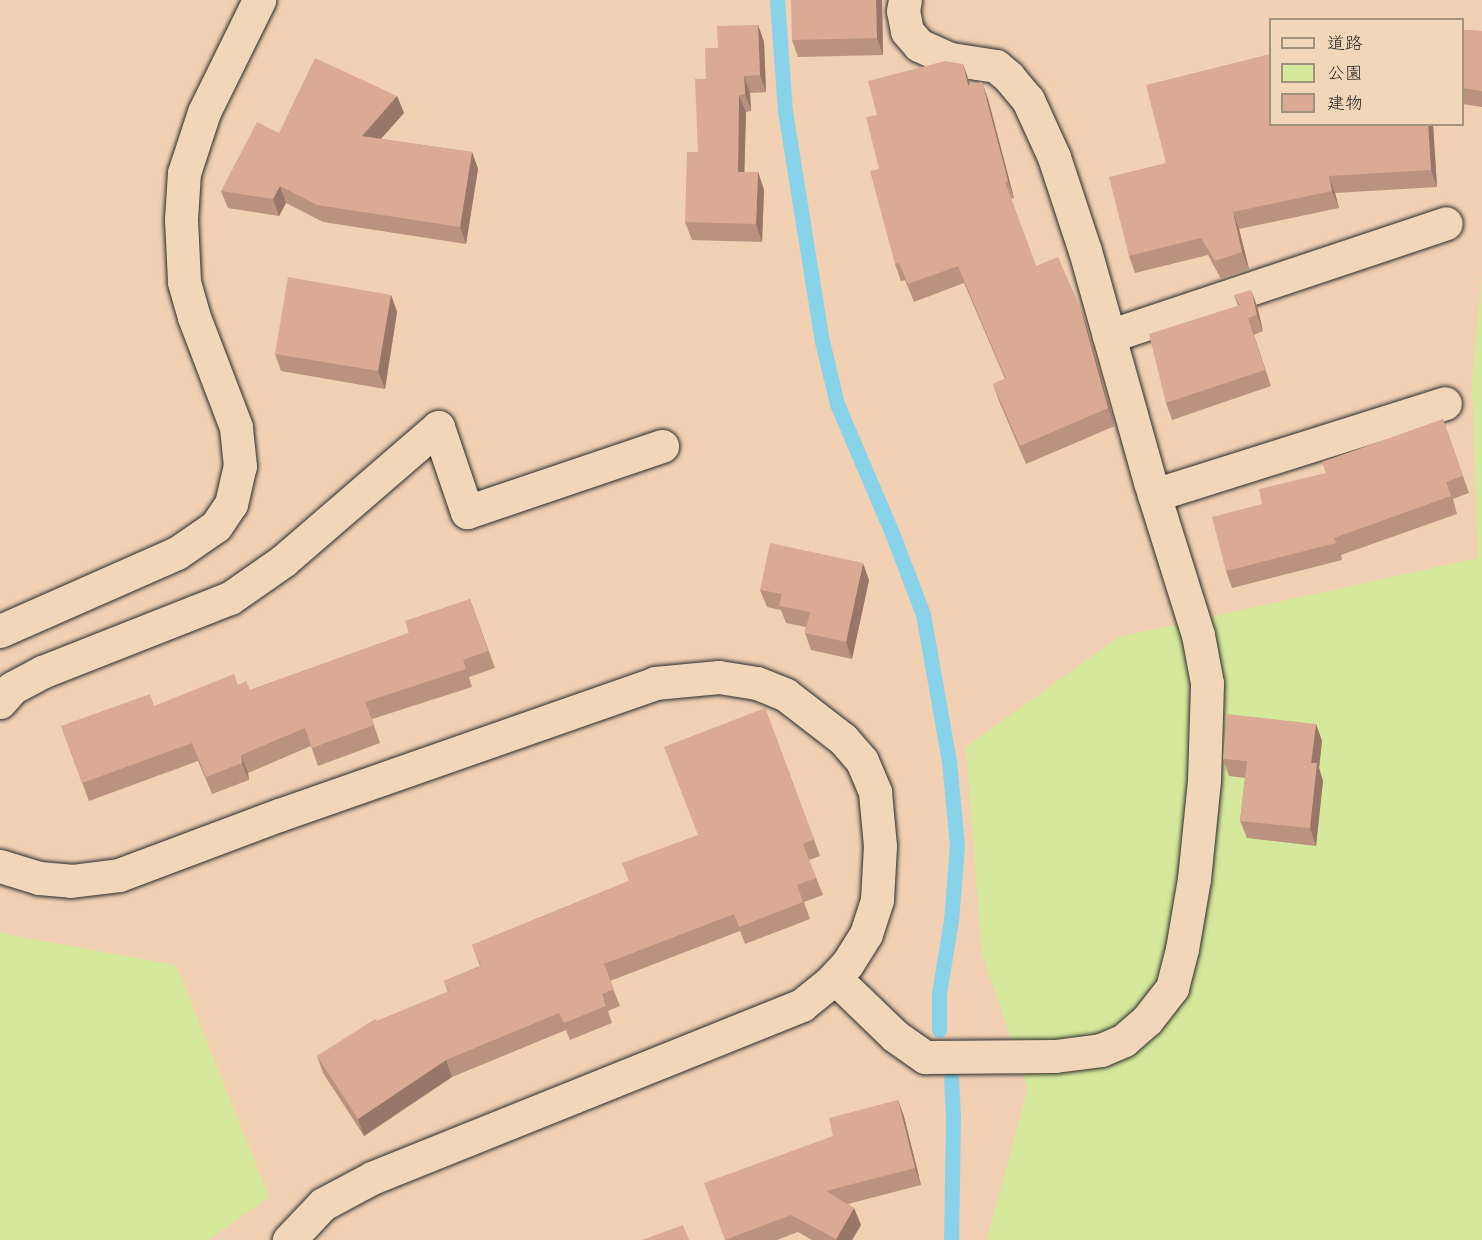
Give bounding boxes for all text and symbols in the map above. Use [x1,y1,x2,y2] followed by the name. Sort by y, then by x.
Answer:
[1269,18,1464,126] legend
[1327,33,1363,58] text: 道路
[1327,63,1363,88] text: 公園
[1327,93,1363,118] text: 建物

